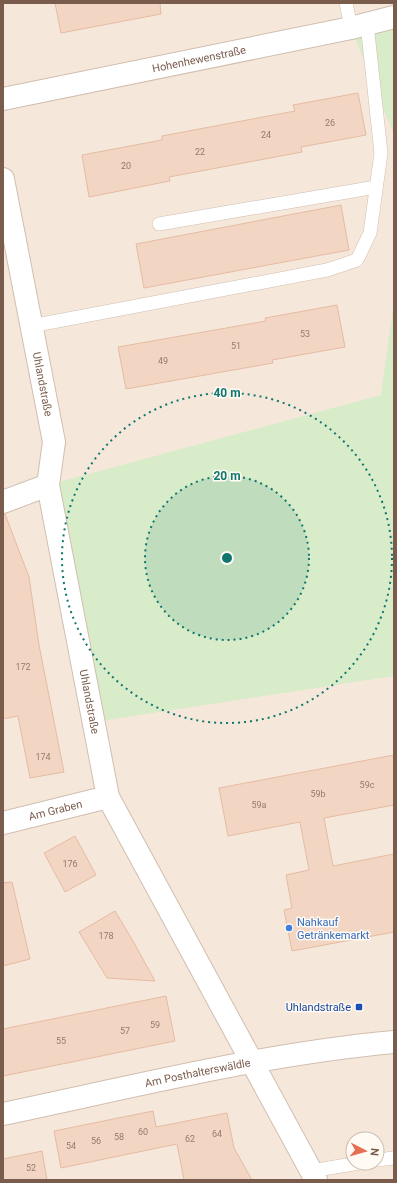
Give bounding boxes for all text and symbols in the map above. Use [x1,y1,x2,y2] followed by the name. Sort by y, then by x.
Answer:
[151,43,247,75] street label: Hohenhewenstraße
[325,118,335,128] house number: 26
[261,130,271,140] house number: 24
[195,147,205,157] house number: 22
[121,161,131,171] house number: 20
[300,329,310,339] house number: 53
[231,341,241,351] house number: 51
[30,351,55,418] street label: Uhlandstraße
[158,356,168,366] house number: 49
[213,386,241,400] text: 40 m
[213,469,241,483] text: 20 m
[220,551,234,565] centre of rings
[15,662,31,672] house number: 172
[77,668,102,735] street label: Uhlandstraße
[35,752,51,762] house number: 174
[360,780,375,790] house number: 59c
[310,789,326,799] house number: 59b
[27,797,84,823] street label: Am Graben
[251,800,267,810] house number: 59a
[62,859,78,869] house number: 176
[297,916,370,942] place label: Nahkauf Getränkemarkt
[284,923,294,933] marker: Nahkauf Getränkemarkt
[98,931,114,941] house number: 178
[286,1001,351,1014] place label: Uhlandstraße
[354,1002,364,1012] marker: Uhlandstraße
[150,1020,160,1030] house number: 59
[120,1026,130,1036] house number: 57
[56,1036,66,1046] house number: 55
[144,1056,252,1090] street label: Am Posthalterswäldle
[138,1127,148,1137] house number: 60
[212,1129,222,1139] house number: 64
[345,1131,385,1171] north arrow
[114,1132,124,1142] house number: 58
[185,1134,195,1144] house number: 62
[91,1136,101,1146] house number: 56
[66,1141,76,1151] house number: 54
[368,1147,381,1157] text: N
[26,1163,36,1173] house number: 52

